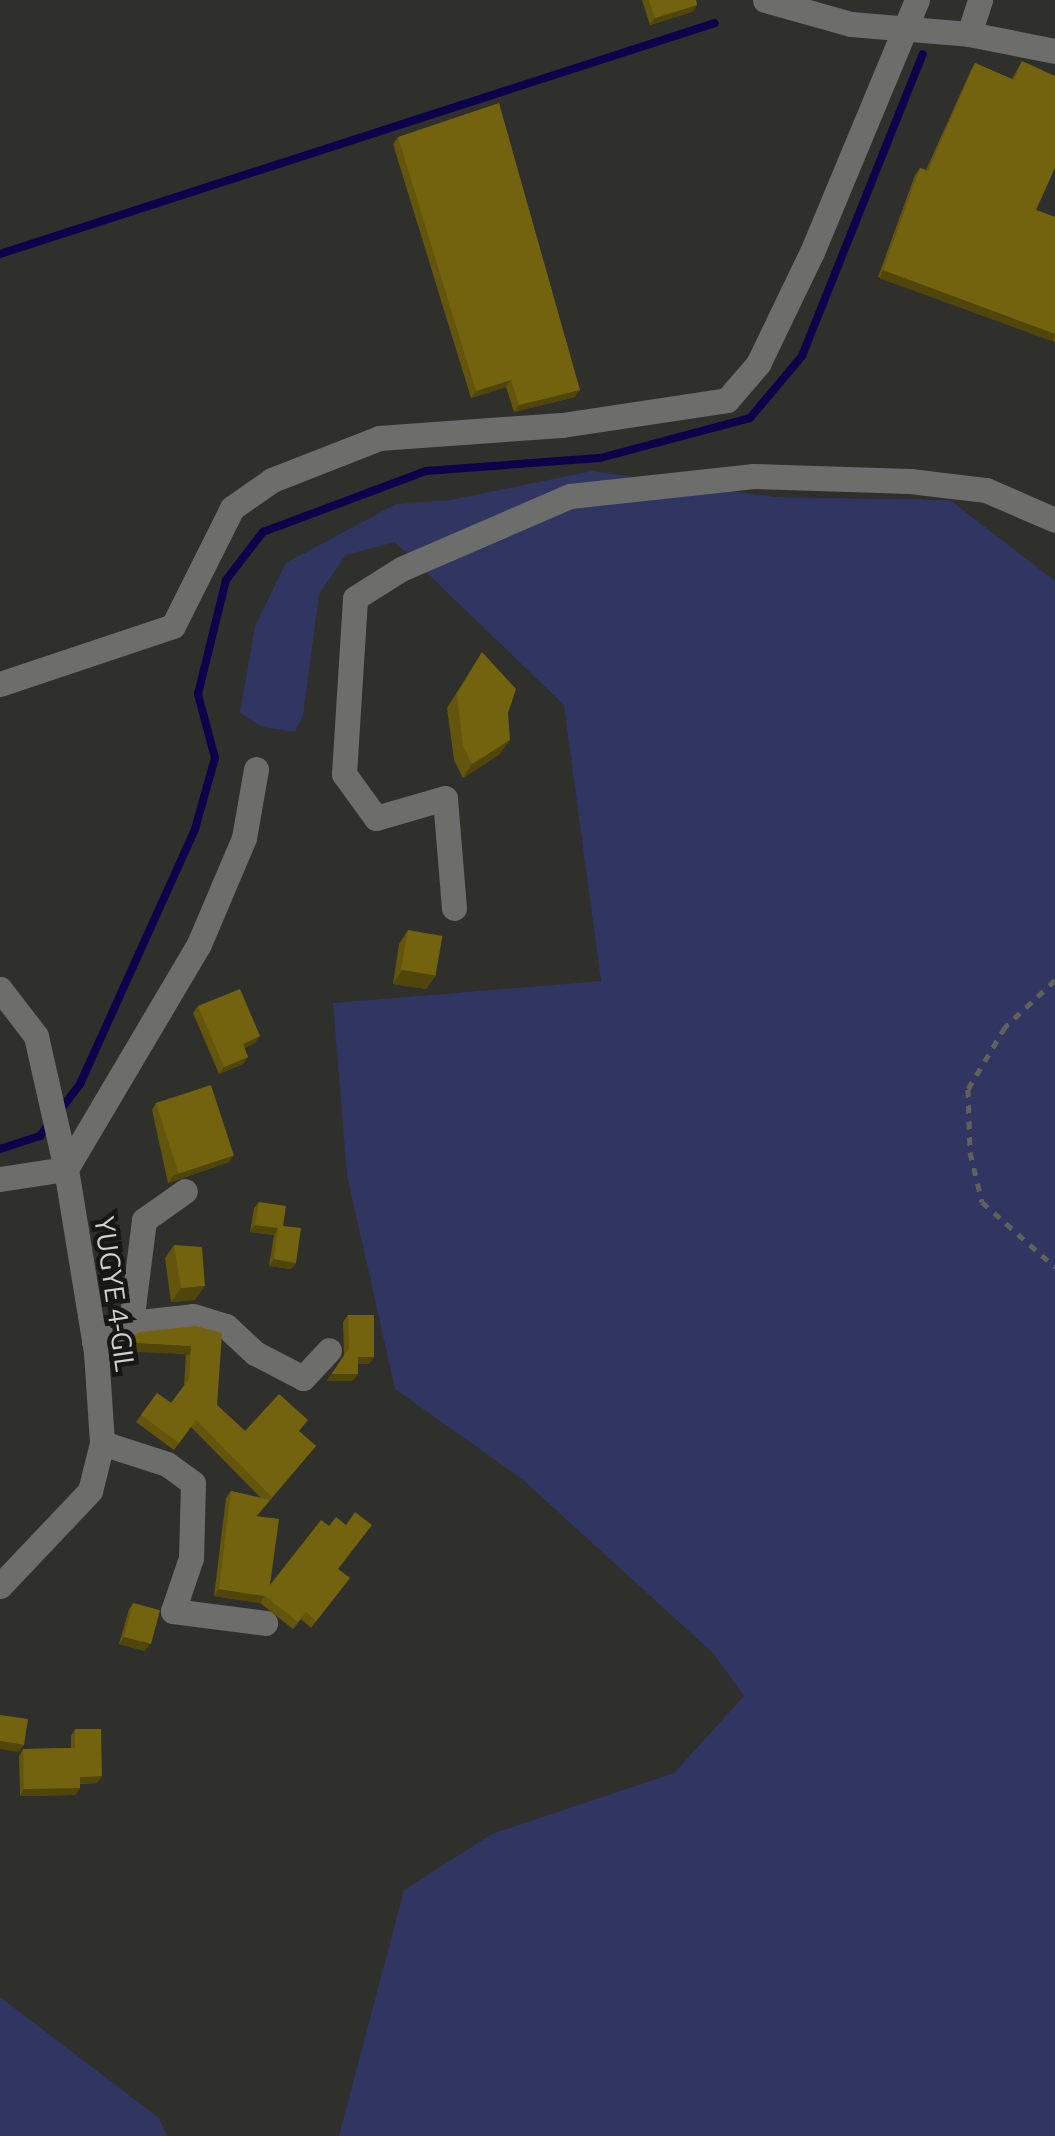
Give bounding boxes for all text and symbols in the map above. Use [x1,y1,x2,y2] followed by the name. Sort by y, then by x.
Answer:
[88,1214,142,1374] street label: YUGYE 4-GIL

